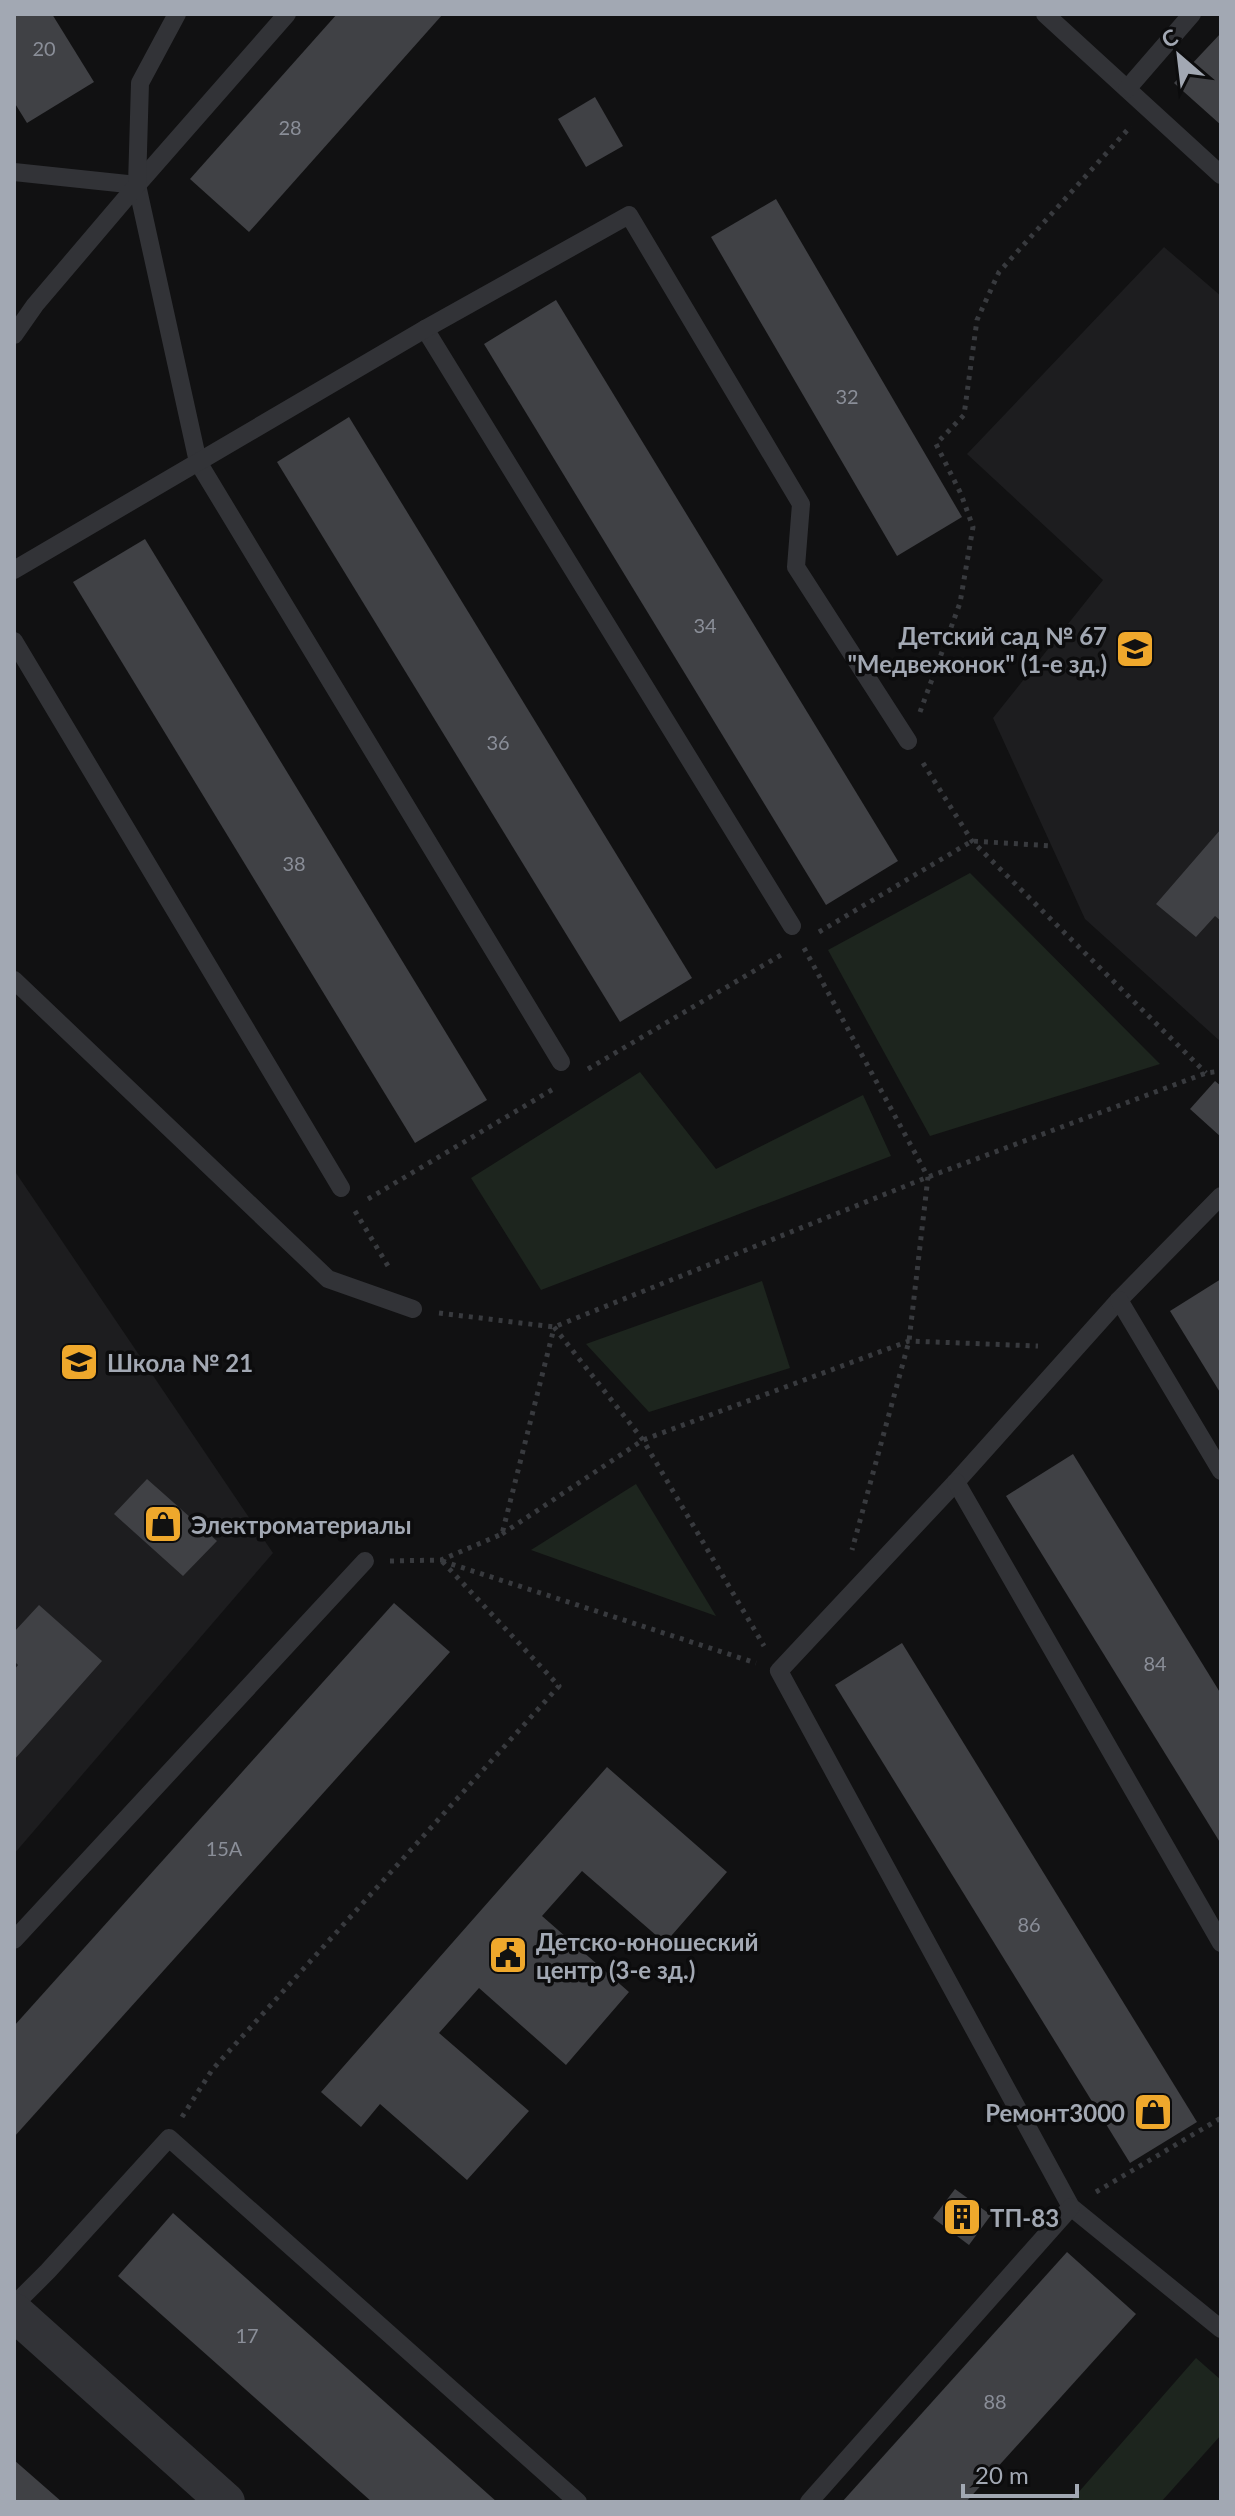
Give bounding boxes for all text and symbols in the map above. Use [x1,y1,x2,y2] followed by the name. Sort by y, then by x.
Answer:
[1139,16,1219,96] north arrow
[1157,22,1183,53] text: С
[32,36,56,60] house number: 20
[278,115,302,139] house number: 28
[835,384,859,408] house number: 32
[693,613,717,637] house number: 34
[847,621,1107,678] place label: Детский сад № 67 "Медвежонок" (1-е зд.)
[1114,628,1156,670] school or university icon: Детский сад № 67 "Медвежонок" (1-е зд.)
[486,730,510,754] house number: 36
[282,851,306,875] house number: 38
[58,1341,100,1383] school or university icon: Школа № 21
[107,1348,253,1377] place label: Школа № 21
[142,1503,184,1545] shop icon: Электроматериалы
[191,1510,412,1539] place label: Электроматериалы
[1143,1651,1167,1675] house number: 84
[206,1836,243,1860] house number: 15А
[1017,1912,1041,1936] house number: 86
[536,1927,758,1984] place label: Детско-юношеский центр (3-е зд.)
[487,1934,529,1976] public building icon: Детско-юношеский центр (3-е зд.)
[1132,2091,1174,2133] shop icon: Ремонт3000
[985,2098,1125,2127] place label: Ремонт3000
[941,2196,983,2238] building icon: ТП-83
[990,2203,1059,2232] place label: ТП-83
[235,2323,259,2347] house number: 17
[983,2389,1007,2413] house number: 88
[963,2448,1077,2498] scale bar
[975,2460,1029,2489] text: 20 m

